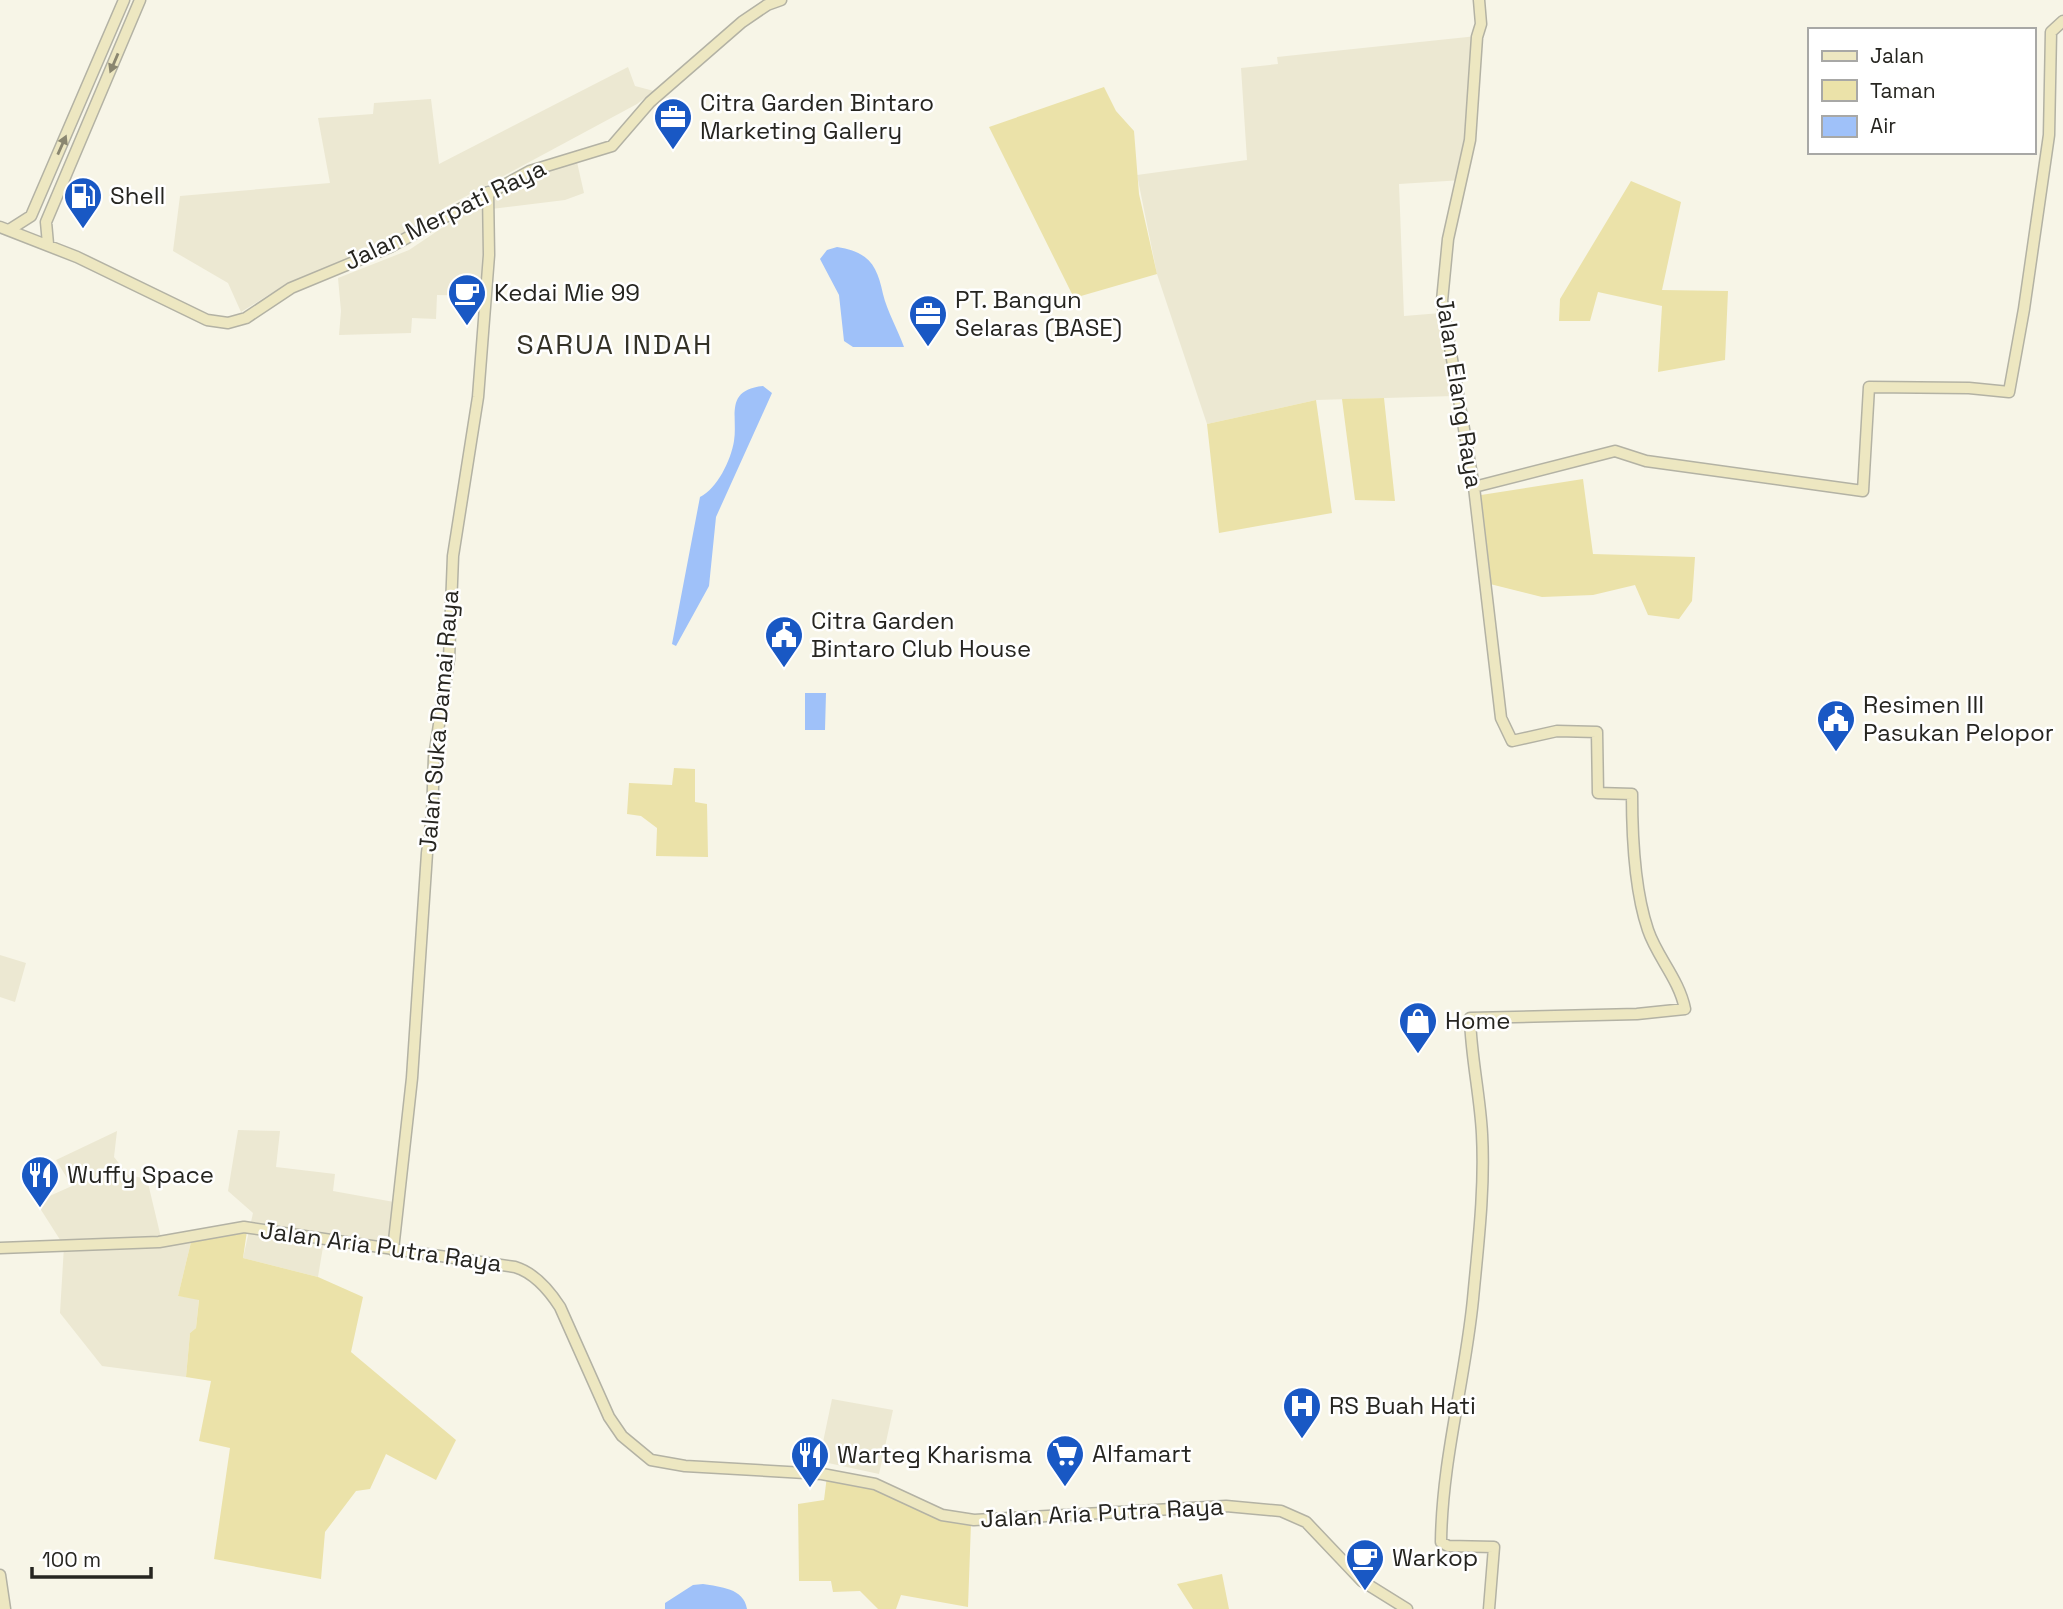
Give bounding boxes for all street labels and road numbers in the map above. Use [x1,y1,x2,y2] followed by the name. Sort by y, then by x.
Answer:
[339,152,551,277] street label: Jalan Merpati Raya
[1429,293,1490,491] street label: Jalan Elang Raya
[412,588,465,853] street label: Jalan Suka Damai Raya
[258,1214,504,1279] street label: Jalan Aria Putra Raya
[980,1491,1225,1534] street label: Jalan Aria Putra Raya

